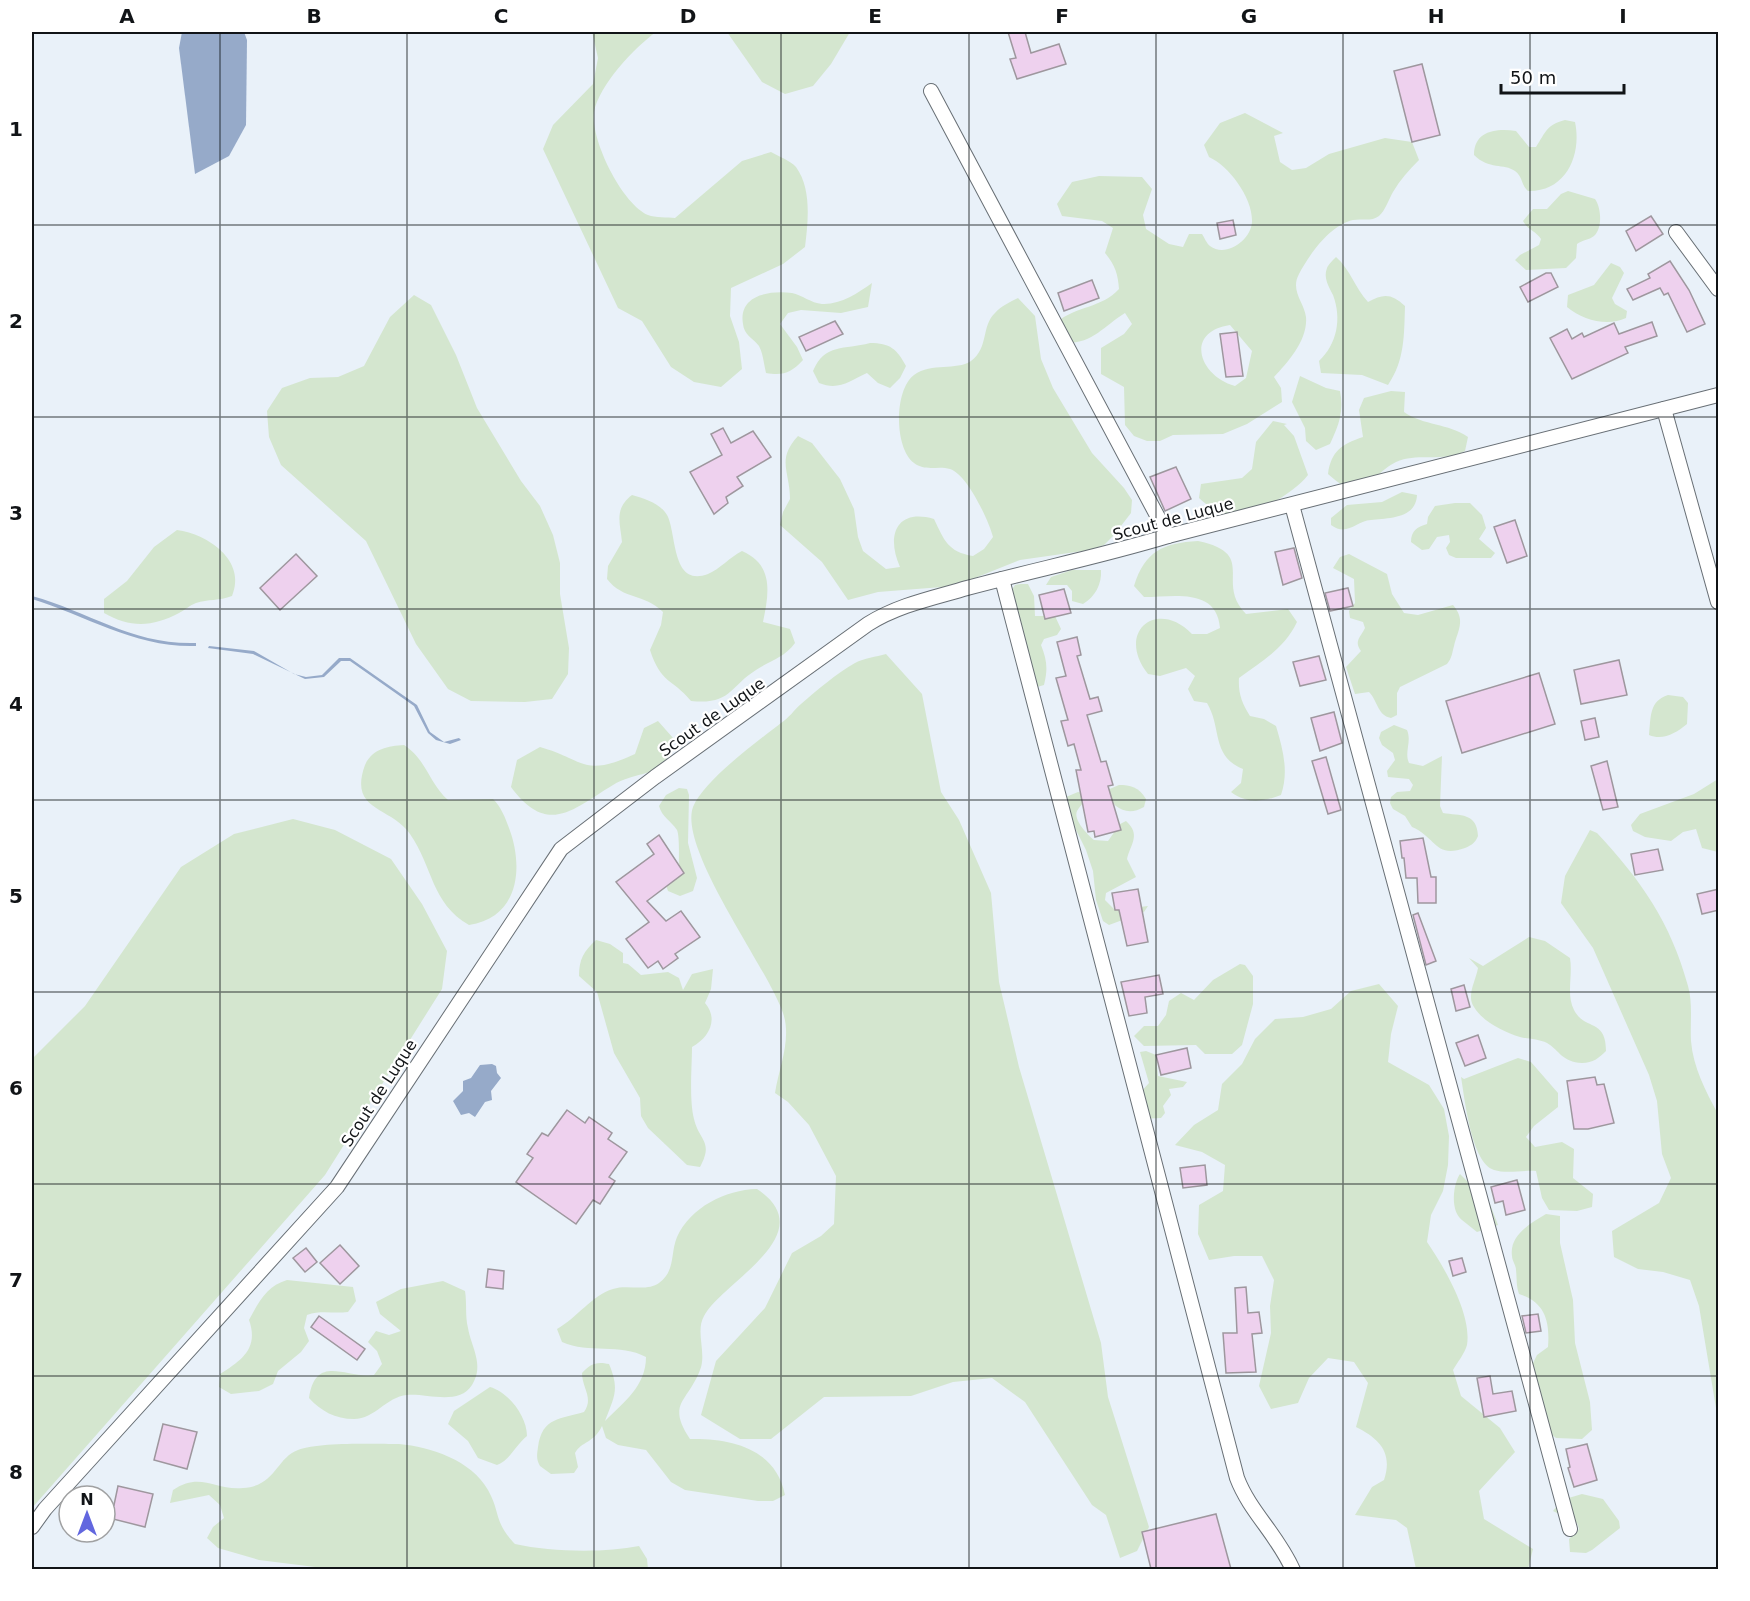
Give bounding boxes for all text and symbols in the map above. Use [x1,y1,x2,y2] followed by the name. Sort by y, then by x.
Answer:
[119,4,135,28] text: A
[306,4,322,28] text: B
[494,4,508,28] text: C
[680,4,696,28] text: D
[868,4,882,28] text: E
[1055,4,1069,28] text: F
[1241,4,1257,28] text: G
[1428,4,1444,28] text: H
[1619,4,1627,28] text: I
[1501,57,1624,95] scale bar
[1510,67,1556,88] text: 50 m
[9,117,23,141] text: 1
[9,309,23,333] text: 2
[1111,494,1235,544] street label: Scout de Luque
[9,501,23,525] text: 3
[656,674,768,760] street label: Scout de Luque
[9,692,23,716] text: 4
[9,884,23,908] text: 5
[337,1036,421,1150] street label: Scout de Luque
[9,1076,23,1100] text: 6
[9,1268,23,1292] text: 7
[9,1460,23,1484] text: 8
[57,1484,117,1544] north arrow
[80,1490,94,1509] text: N

